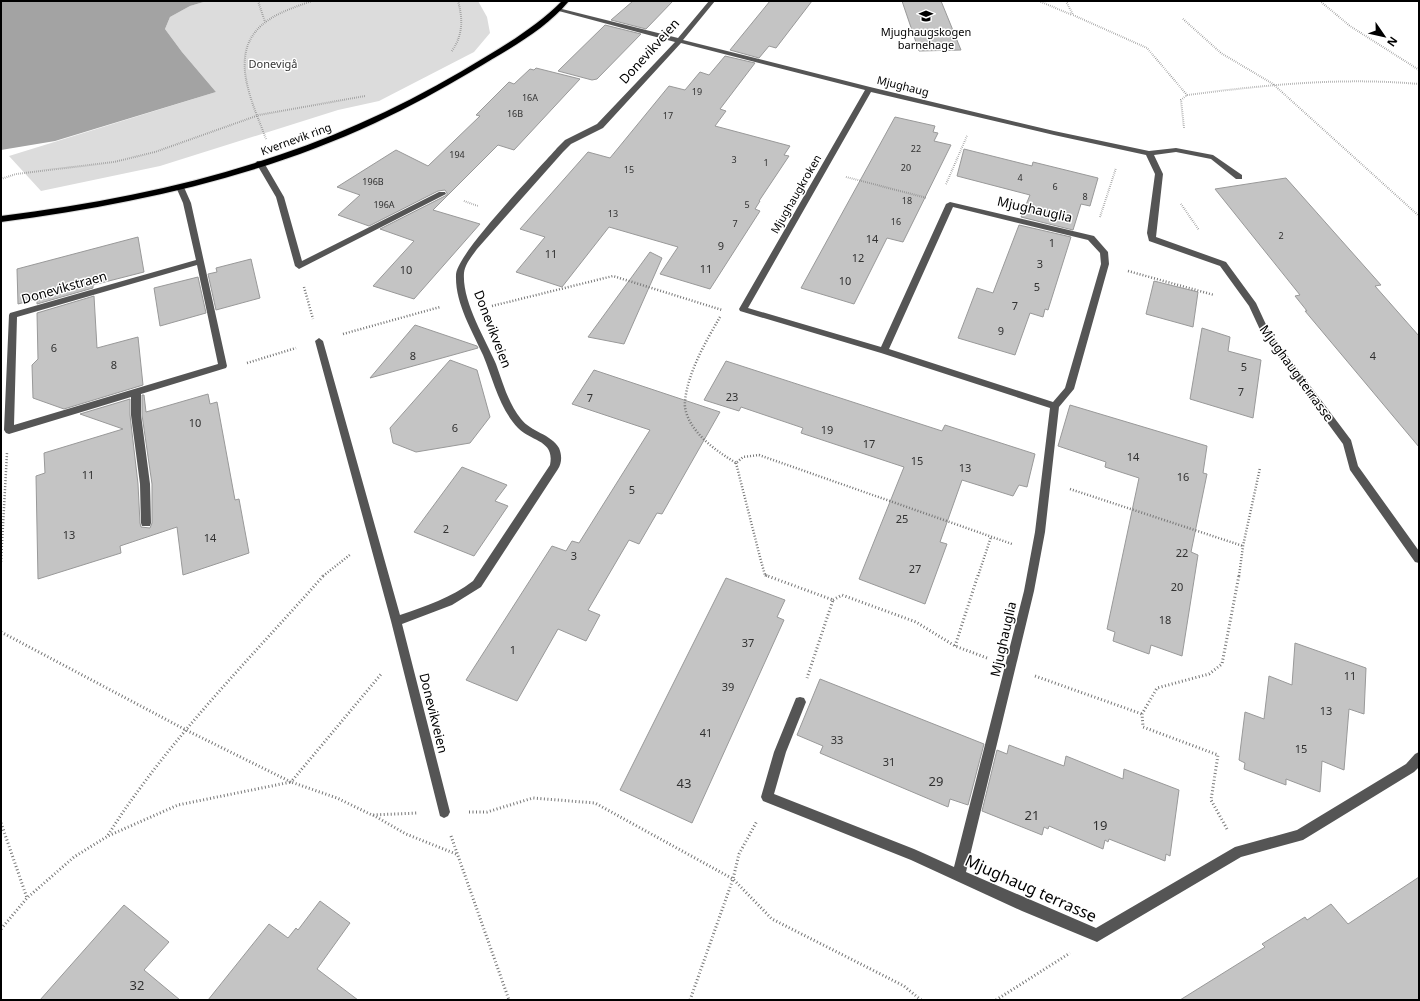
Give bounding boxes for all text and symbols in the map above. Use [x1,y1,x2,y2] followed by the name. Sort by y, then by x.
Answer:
[918,8,934,24] school or university icon: Mjughaugskogen barnehage
[615,14,683,88] street label: Donevikveien
[1364,16,1404,56] north arrow
[881,24,971,52] place label: Mjughaugskogen barnehage
[1384,34,1401,50] text: N
[249,56,297,71] park label: Donevigå
[876,72,931,99] street label: Mjughaug
[692,85,702,98] house number: 19
[522,91,538,104] house number: 16A
[507,107,523,120] house number: 16B
[663,109,673,122] house number: 17
[258,119,333,158] street label: Kvernevik ring
[911,142,921,155] house number: 22
[449,148,465,161] house number: 194
[767,152,824,236] street label: Mjughaugkroken
[731,153,737,166] house number: 3
[763,156,769,169] house number: 1
[901,161,911,174] house number: 20
[624,163,634,176] house number: 15
[1017,171,1023,184] house number: 4
[362,175,384,188] house number: 196B
[1052,180,1058,193] house number: 6
[1082,190,1088,203] house number: 8
[996,192,1074,226] street label: Mjughauglia
[902,194,912,207] house number: 18
[373,198,395,211] house number: 196A
[744,198,750,211] house number: 5
[608,207,618,220] house number: 13
[891,215,901,228] house number: 16
[732,217,738,230] house number: 7
[1278,229,1284,242] house number: 2
[866,231,879,246] house number: 14
[1049,235,1055,250] house number: 1
[718,238,724,253] house number: 9
[545,246,557,261] house number: 11
[852,250,864,265] house number: 12
[1037,256,1043,271] house number: 3
[700,261,712,276] house number: 11
[400,262,412,277] house number: 10
[19,266,109,308] street label: Donevikstraen
[839,273,851,288] house number: 10
[1034,279,1040,294] house number: 5
[470,287,516,371] street label: Donevikveien
[1012,298,1018,313] house number: 7
[1256,321,1338,425] street label: Mjughaug terrasse
[998,323,1004,338] house number: 9
[51,340,57,355] house number: 6
[410,348,416,363] house number: 8
[1370,348,1377,363] house number: 4
[111,357,117,372] house number: 8
[1241,359,1247,374] house number: 5
[1238,384,1244,399] house number: 7
[726,389,738,404] house number: 23
[587,390,593,405] house number: 7
[189,415,201,430] house number: 10
[452,420,458,435] house number: 6
[821,422,833,437] house number: 19
[863,436,875,451] house number: 17
[1127,449,1140,464] house number: 14
[911,453,923,468] house number: 15
[959,460,971,475] house number: 13
[82,467,94,482] house number: 11
[1177,469,1189,484] house number: 16
[629,482,635,497] house number: 5
[896,511,908,526] house number: 25
[443,521,449,536] house number: 2
[63,527,75,542] house number: 13
[204,530,217,545] house number: 14
[1176,545,1188,560] house number: 22
[571,548,577,563] house number: 3
[909,561,921,576] house number: 27
[1171,579,1183,594] house number: 20
[986,600,1020,678] street label: Mjughauglia
[1159,612,1171,627] house number: 18
[742,635,754,650] house number: 37
[510,642,516,657] house number: 1
[1344,668,1356,683] house number: 11
[415,671,453,755] street label: Donevikveien
[722,679,734,694] house number: 39
[1320,703,1332,718] house number: 13
[700,725,712,740] house number: 41
[831,732,843,747] house number: 33
[1295,741,1307,756] house number: 15
[883,754,895,769] house number: 31
[929,772,943,790] house number: 29
[677,774,691,792] house number: 43
[1025,806,1039,824] house number: 21
[1093,816,1107,834] house number: 19
[962,849,1100,927] street label: Mjughaug terrasse
[130,976,144,994] house number: 32

